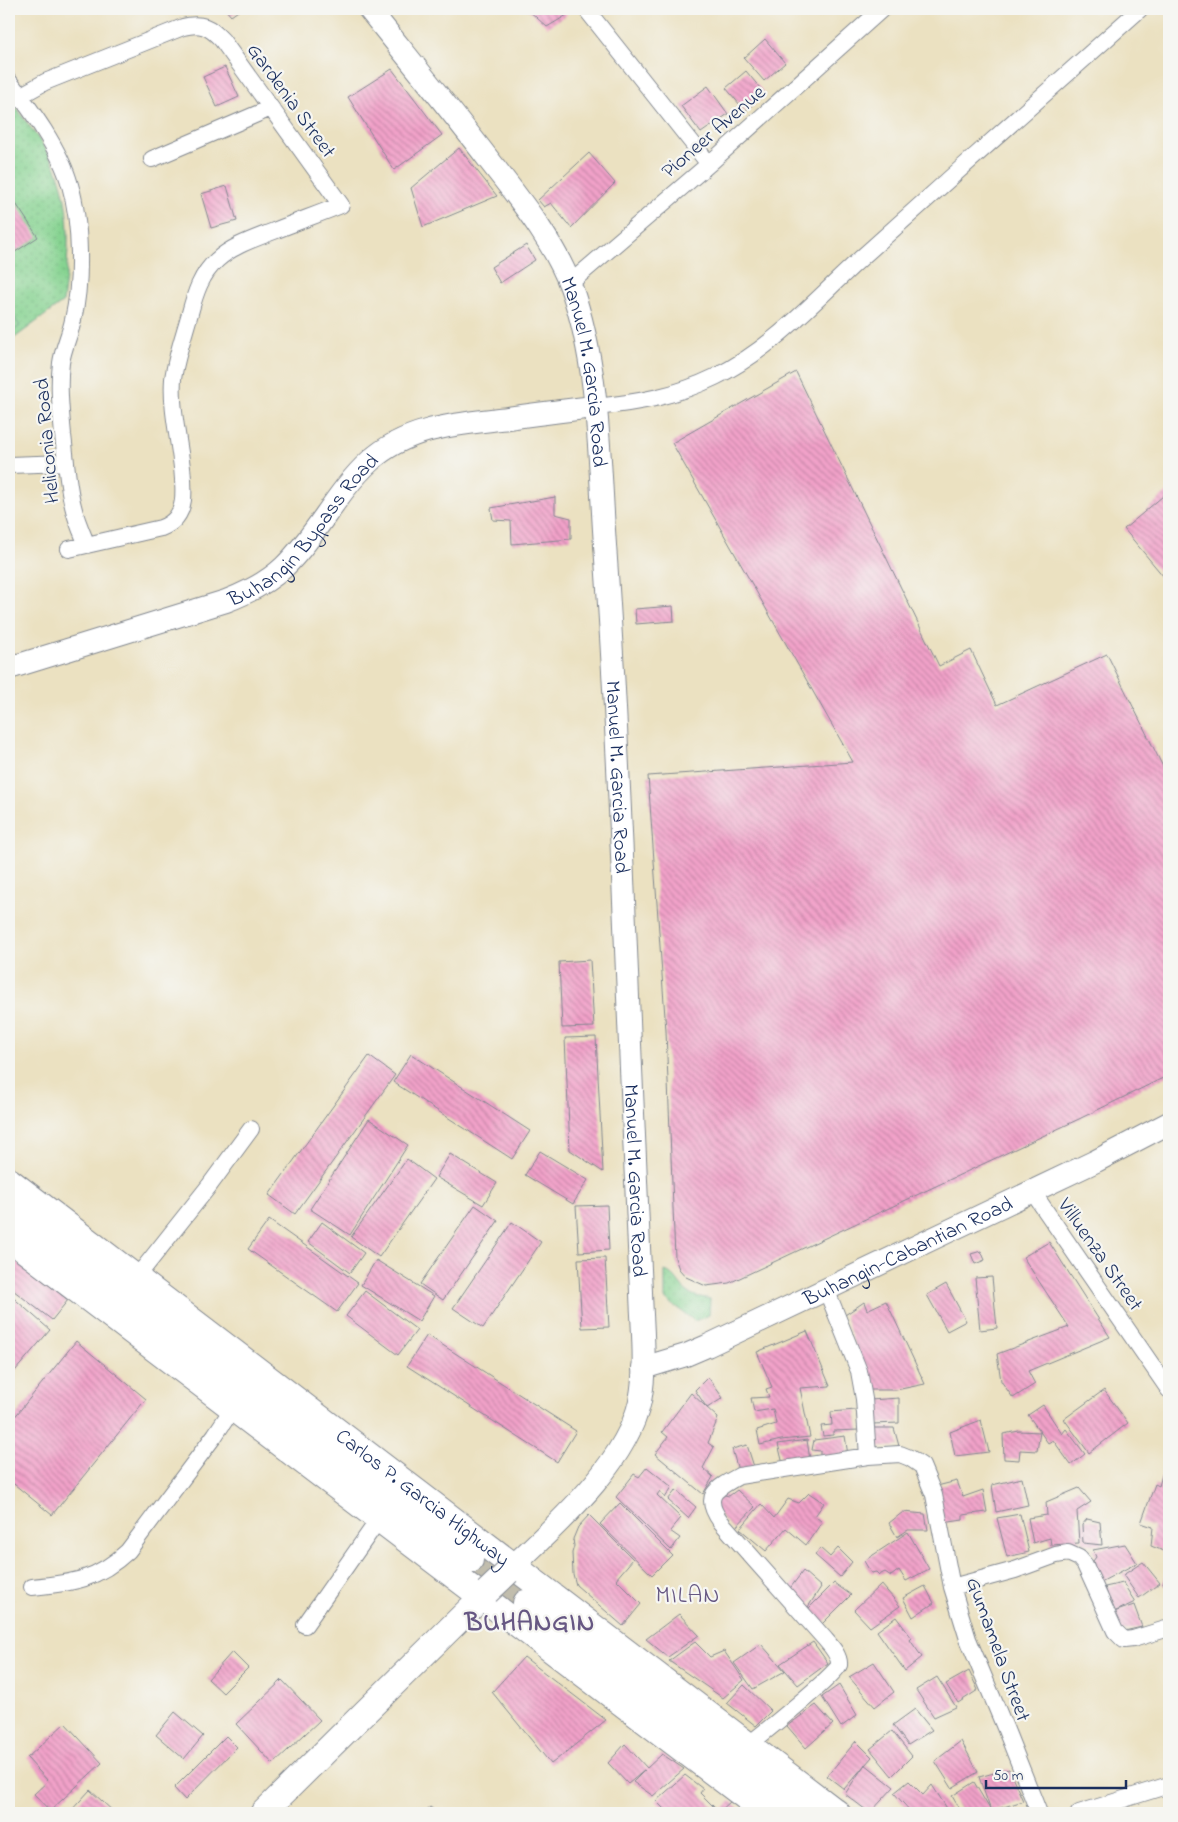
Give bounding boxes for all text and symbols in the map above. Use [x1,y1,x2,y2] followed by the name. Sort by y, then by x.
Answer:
[238,37,342,165] street label: Gardenia Street
[656,78,773,186] street label: Pioneer Avenue
[551,273,613,468] street label: Manuel M. Garcia Road
[28,377,68,505] street label: Heliconia Road
[223,447,386,616] street label: Buhangin Bypass Road
[597,680,636,874] street label: Manuel M. Garcia Road
[615,1083,653,1278] street label: Manuel M. Garcia Road
[798,1190,1018,1315] street label: Buhangin-Cabantian Road
[1049,1192,1149,1318] street label: Villuenza Street
[328,1422,515,1577] street label: Carlos P. Garcia Highway
[957,1573,1037,1726] street label: Gumamela Street
[655,1579,721,1614] district label: MILAN
[464,1605,595,1643] district label: BUHANGIN
[986,1757,1126,1789] scale bar
[993,1765,1024,1787] text: 50 m

